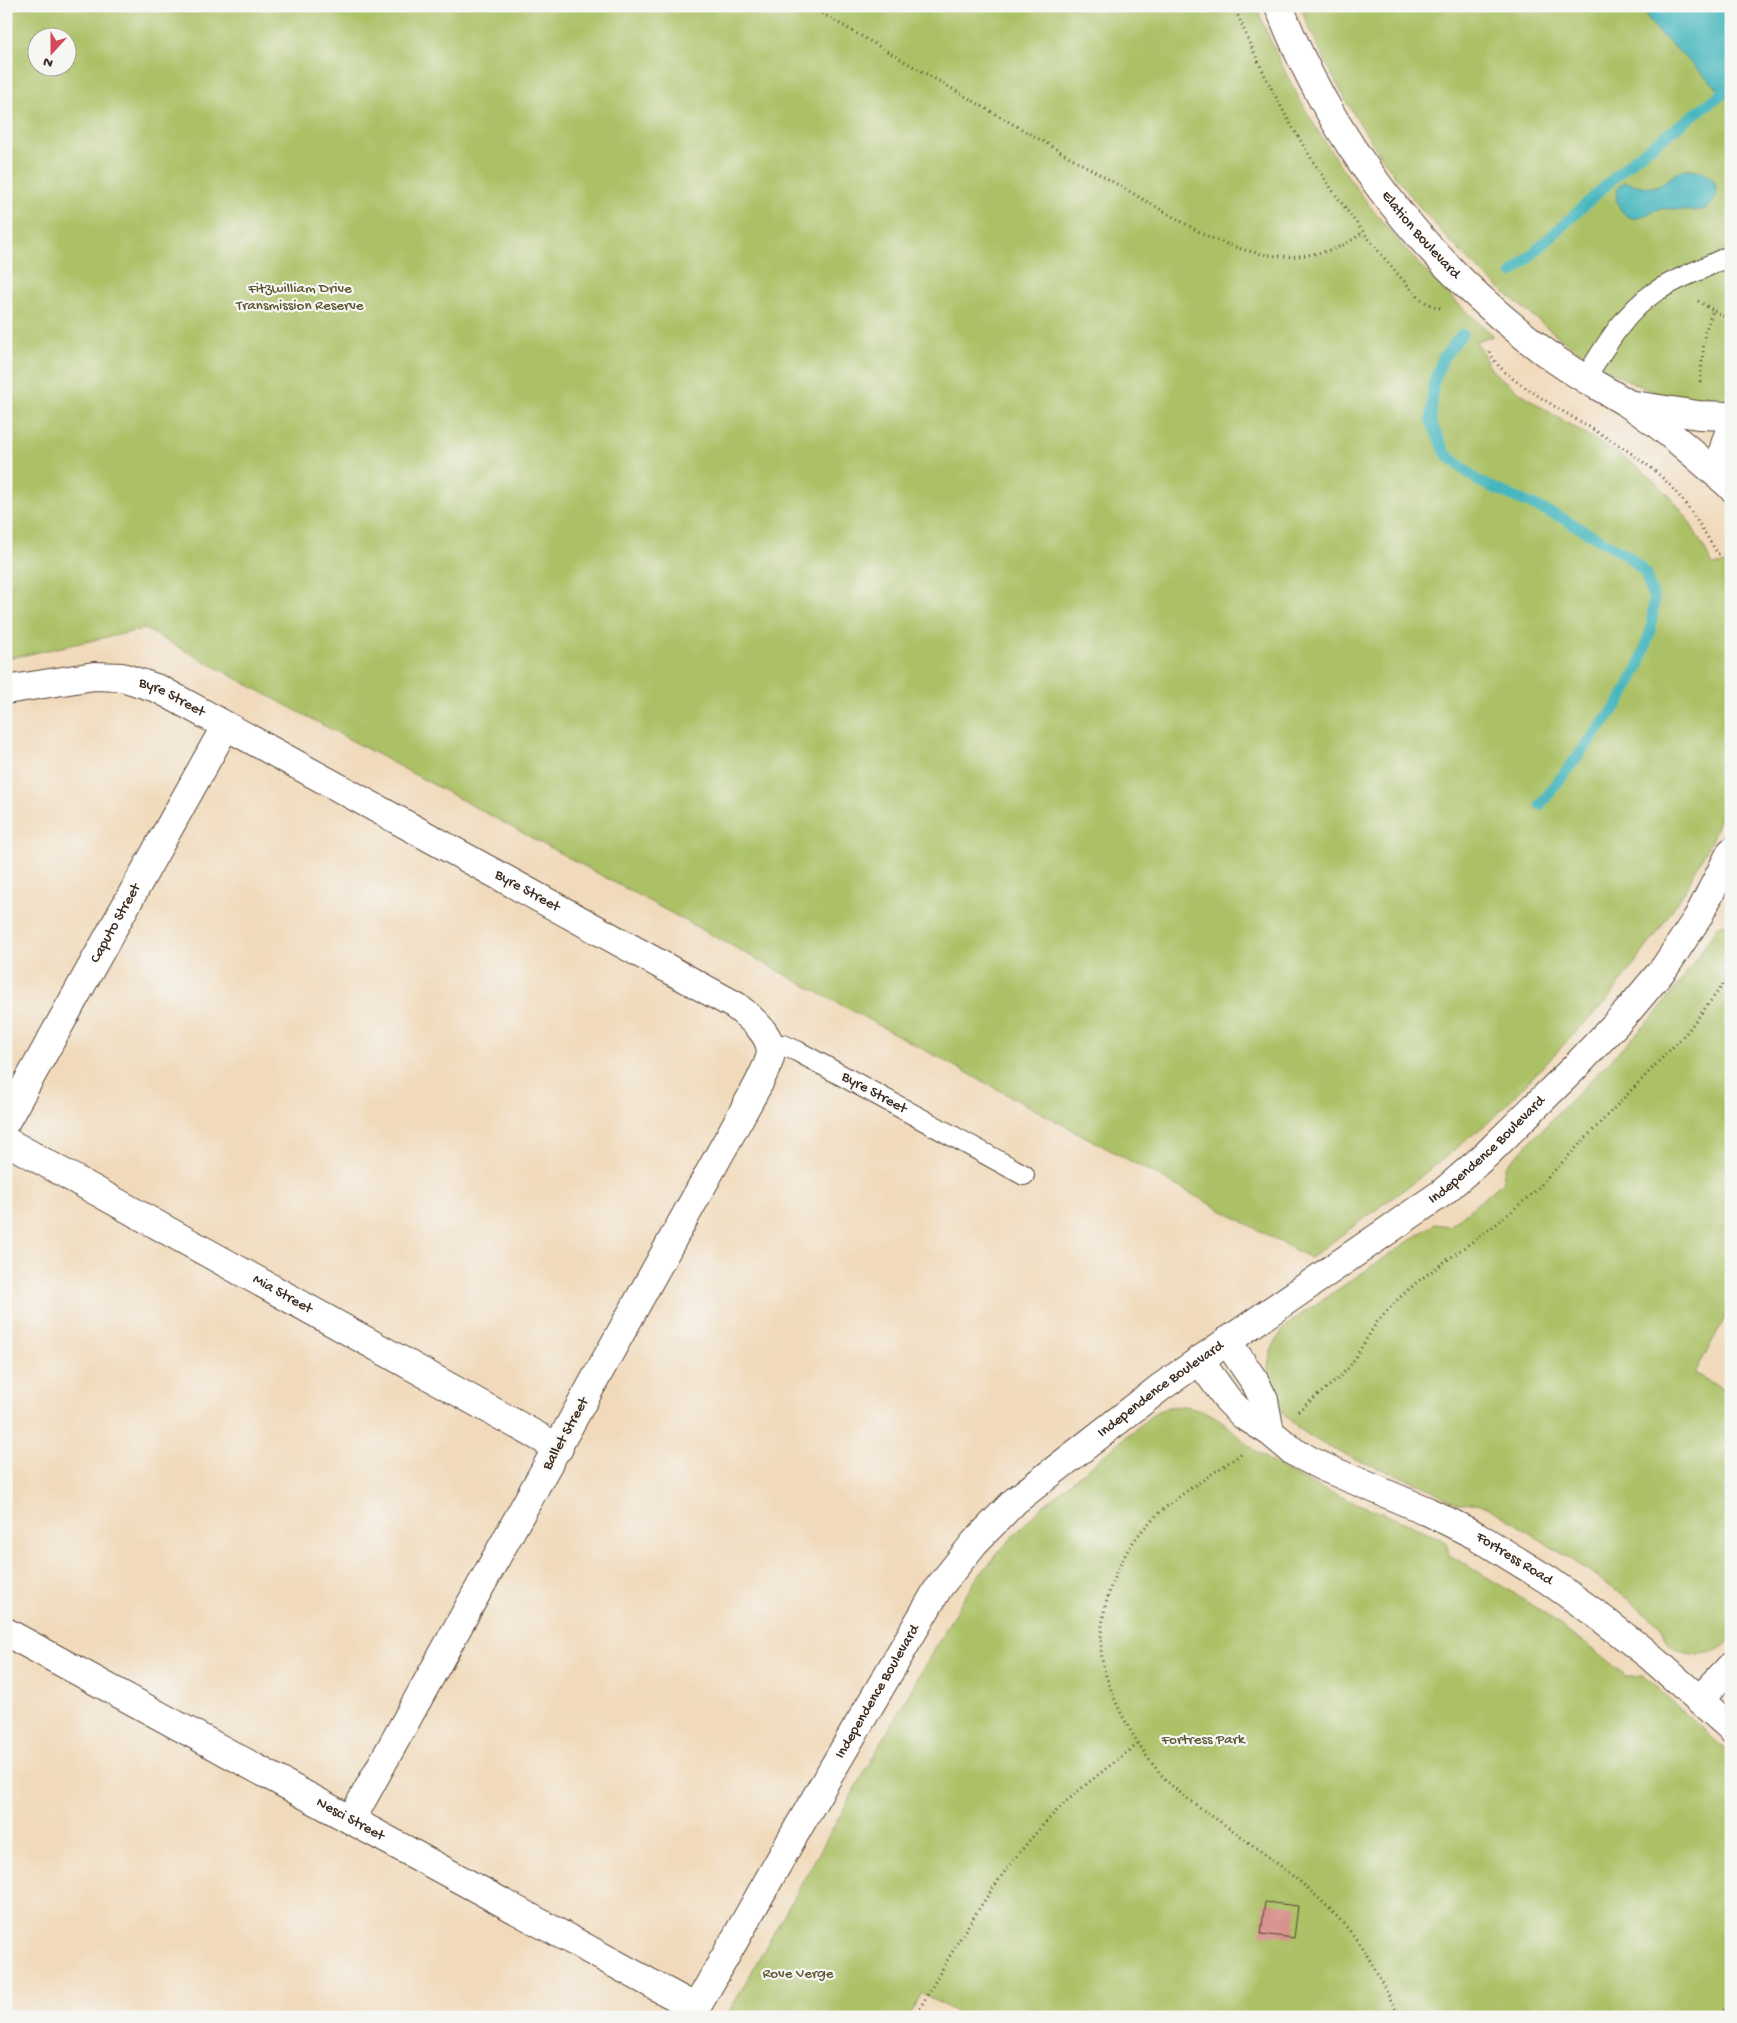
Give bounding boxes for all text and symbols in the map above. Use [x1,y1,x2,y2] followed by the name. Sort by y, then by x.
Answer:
[28,28,78,78] north arrow
[41,52,56,71] text: N
[1377,188,1465,284] street label: Elation Boulevard
[235,280,364,315] park label: Fitzwilliam Drive Transmission Reserve
[135,674,210,722] street label: Byre Street
[490,866,564,917] street label: Byre Street
[86,879,146,966] street label: Caputo Street
[837,1067,911,1119] street label: Byre Street
[1425,1091,1550,1208] street label: Independence Boulevard
[249,1271,317,1319] street label: Mia Street
[1094,1337,1229,1442] street label: Independence Boulevard
[538,1393,594,1474] street label: Ballet Street
[1471,1528,1557,1590] street label: Fortress Road
[831,1620,925,1762] street label: Independence Boulevard
[1160,1731,1246,1749] park label: Fortress Park
[313,1794,389,1846] street label: Nesci Street
[762,1965,834,1983] park label: Rove Verge

